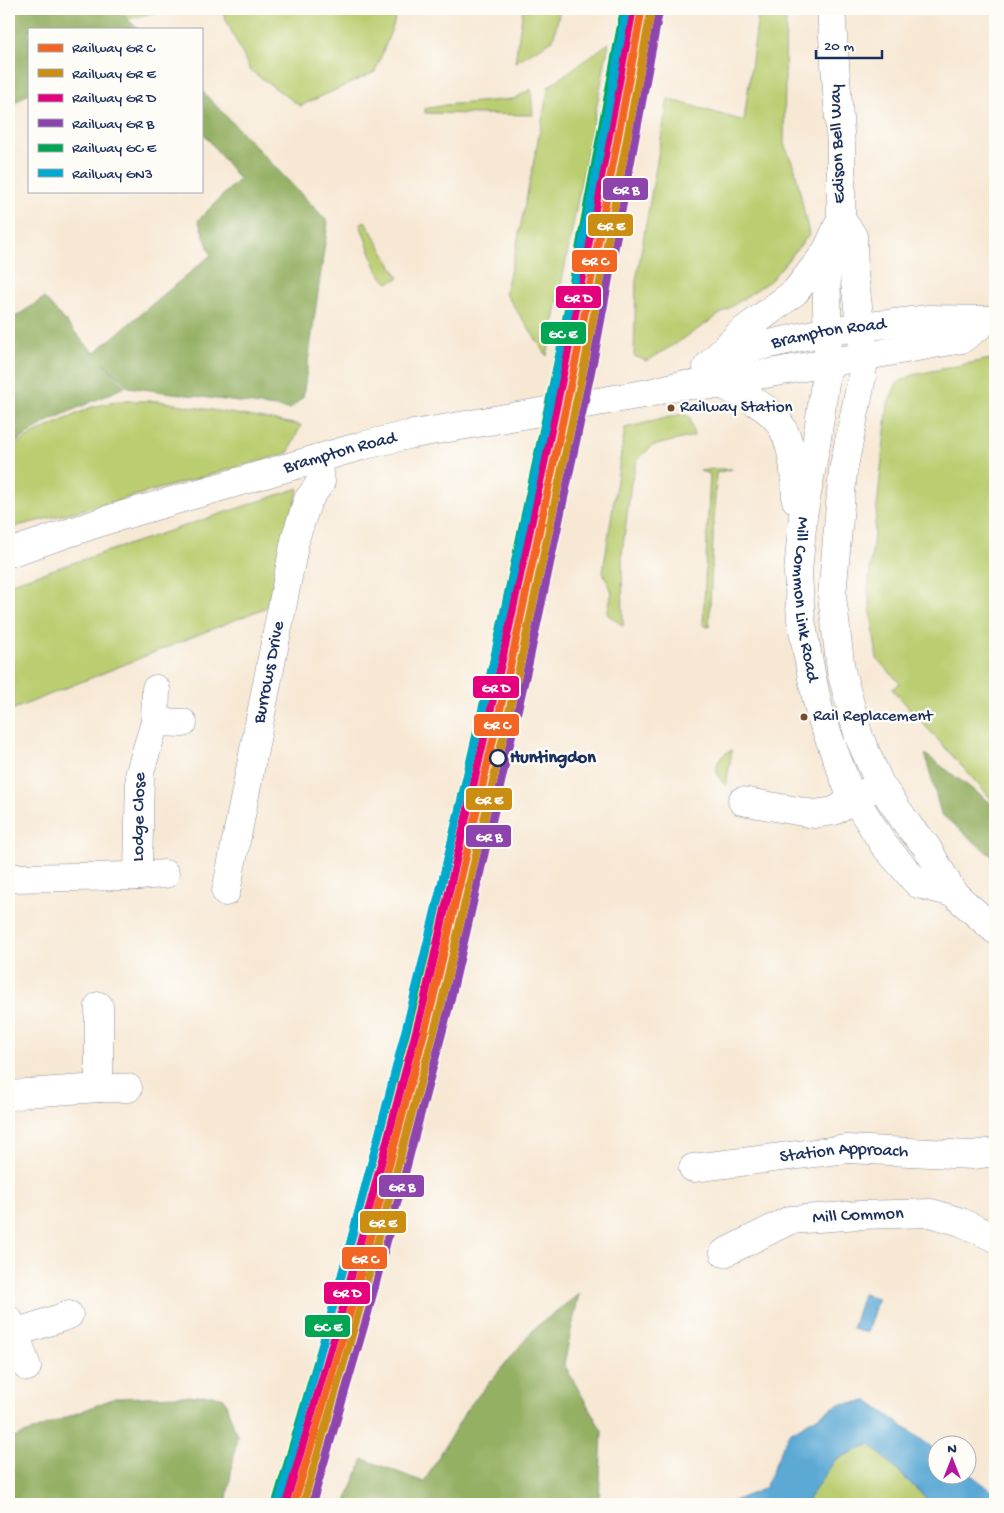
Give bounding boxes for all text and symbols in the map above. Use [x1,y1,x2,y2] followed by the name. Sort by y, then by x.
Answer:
[28,28,202,192] legend
[816,28,883,60] scale bar
[824,38,854,56] text: 20 m
[72,40,156,58] text: Railway GR C
[72,66,157,84] text: Railway GR E
[825,84,851,204] street label: Edison Bell Way
[72,90,157,108] text: Railway GR D
[72,116,155,134] text: Railway GR B
[72,140,157,158] text: Railway GC E
[72,166,153,184] text: Railway GN3
[602,177,649,201] line badge: GR B
[613,183,640,200] text: GR B
[587,213,634,237] line badge: GR E
[597,219,626,236] text: GR E
[571,249,618,273] line badge: GR C
[581,254,610,271] text: GR C
[555,285,602,309] line badge: GR D
[564,291,593,308] text: GR D
[768,313,889,354] street label: Brampton Road
[540,321,587,345] line badge: GC E
[549,327,579,344] text: GC E
[680,398,793,418] place label: Railway Station
[666,403,676,413] marker: Railway Station
[280,427,400,479] street label: Brampton Road
[787,516,823,685] street label: Mill Common Link Road
[249,619,290,726] street label: Burrows Drive
[472,675,520,699] line badge: GR D
[482,681,511,698] text: GR D
[813,707,935,727] place label: Rail Replacement
[799,712,809,722] marker: Rail Replacement
[473,713,520,737] line badge: GR C
[483,718,512,735] text: GR C
[510,748,596,769] place label: Huntingdon
[489,749,507,767] marker: Huntingdon
[128,771,151,862] street label: Lodge Close
[465,787,513,811] line badge: GR E
[475,793,504,810] text: GR E
[465,824,512,848] line badge: GR B
[476,830,503,847] text: GR B
[779,1138,909,1168] street label: Station Approach
[378,1174,425,1198] line badge: GR B
[389,1180,416,1197] text: GR B
[812,1203,904,1229] street label: Mill Common
[359,1210,407,1234] line badge: GR E
[369,1216,398,1233] text: GR E
[341,1246,388,1270] line badge: GR C
[351,1252,380,1269] text: GR C
[323,1281,371,1305] line badge: GR D
[333,1286,362,1303] text: GR D
[304,1314,351,1338] line badge: GC E
[314,1320,344,1337] text: GC E
[926,1436,976,1486] north arrow
[947,1441,957,1458] text: N

